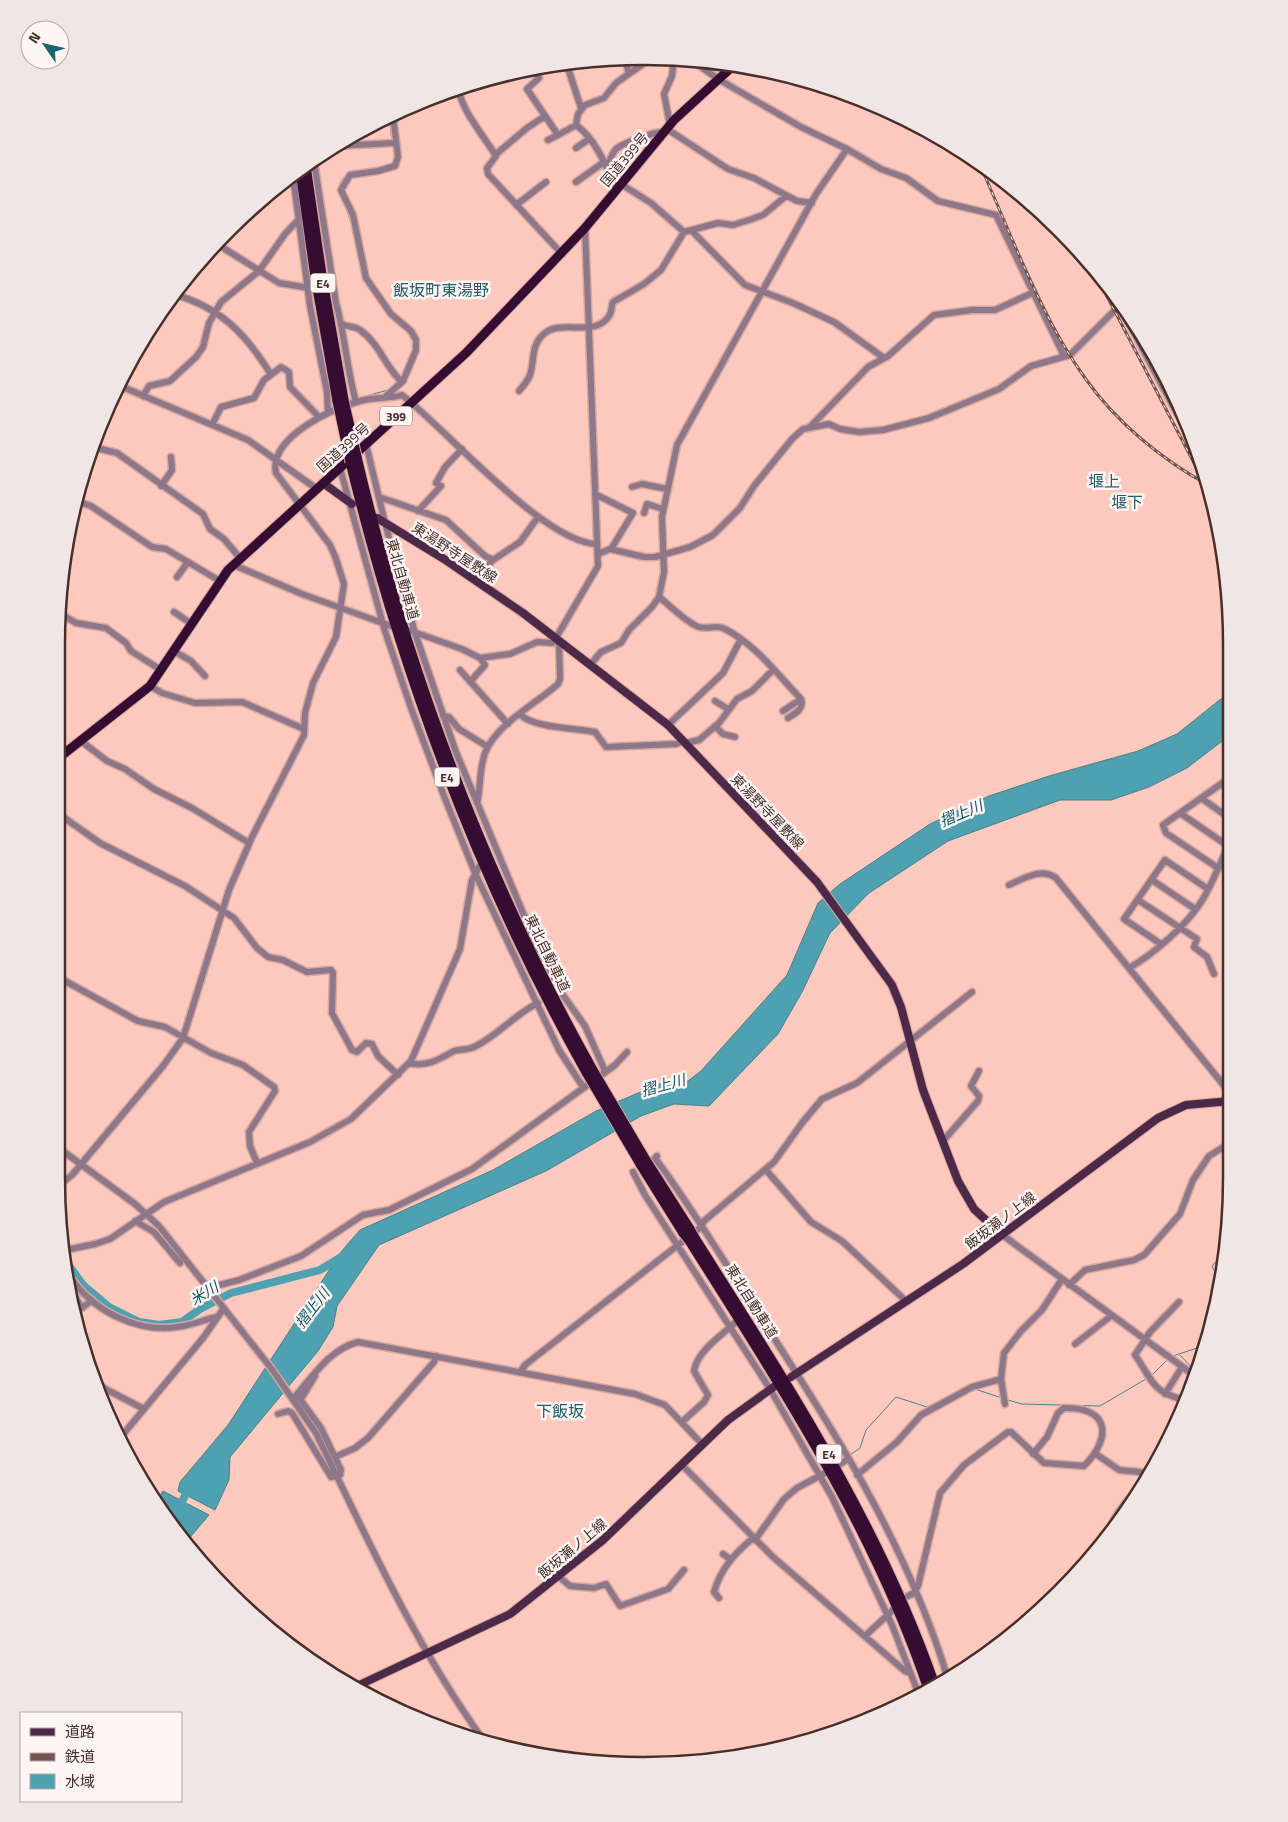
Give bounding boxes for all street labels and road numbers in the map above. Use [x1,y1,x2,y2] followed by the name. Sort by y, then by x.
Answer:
[595,127,653,191] street label: 国道399号
[310,274,336,292] road number: E4
[380,406,412,426] road number: 399
[312,417,374,477] street label: 国道399号
[408,517,502,587] street label: 東湯野寺屋敷線
[381,536,425,622] street label: 東北自動車道
[434,768,460,786] road number: E4
[726,768,810,854] street label: 東湯野寺屋敷線
[520,911,576,995] street label: 東北自動車道
[960,1186,1040,1254] street label: 飯坂瀬ノ上線
[721,1260,783,1342] street label: 東北自動車道
[816,1445,842,1464] road number: E4
[533,1513,611,1583] street label: 飯坂瀬ノ上線

